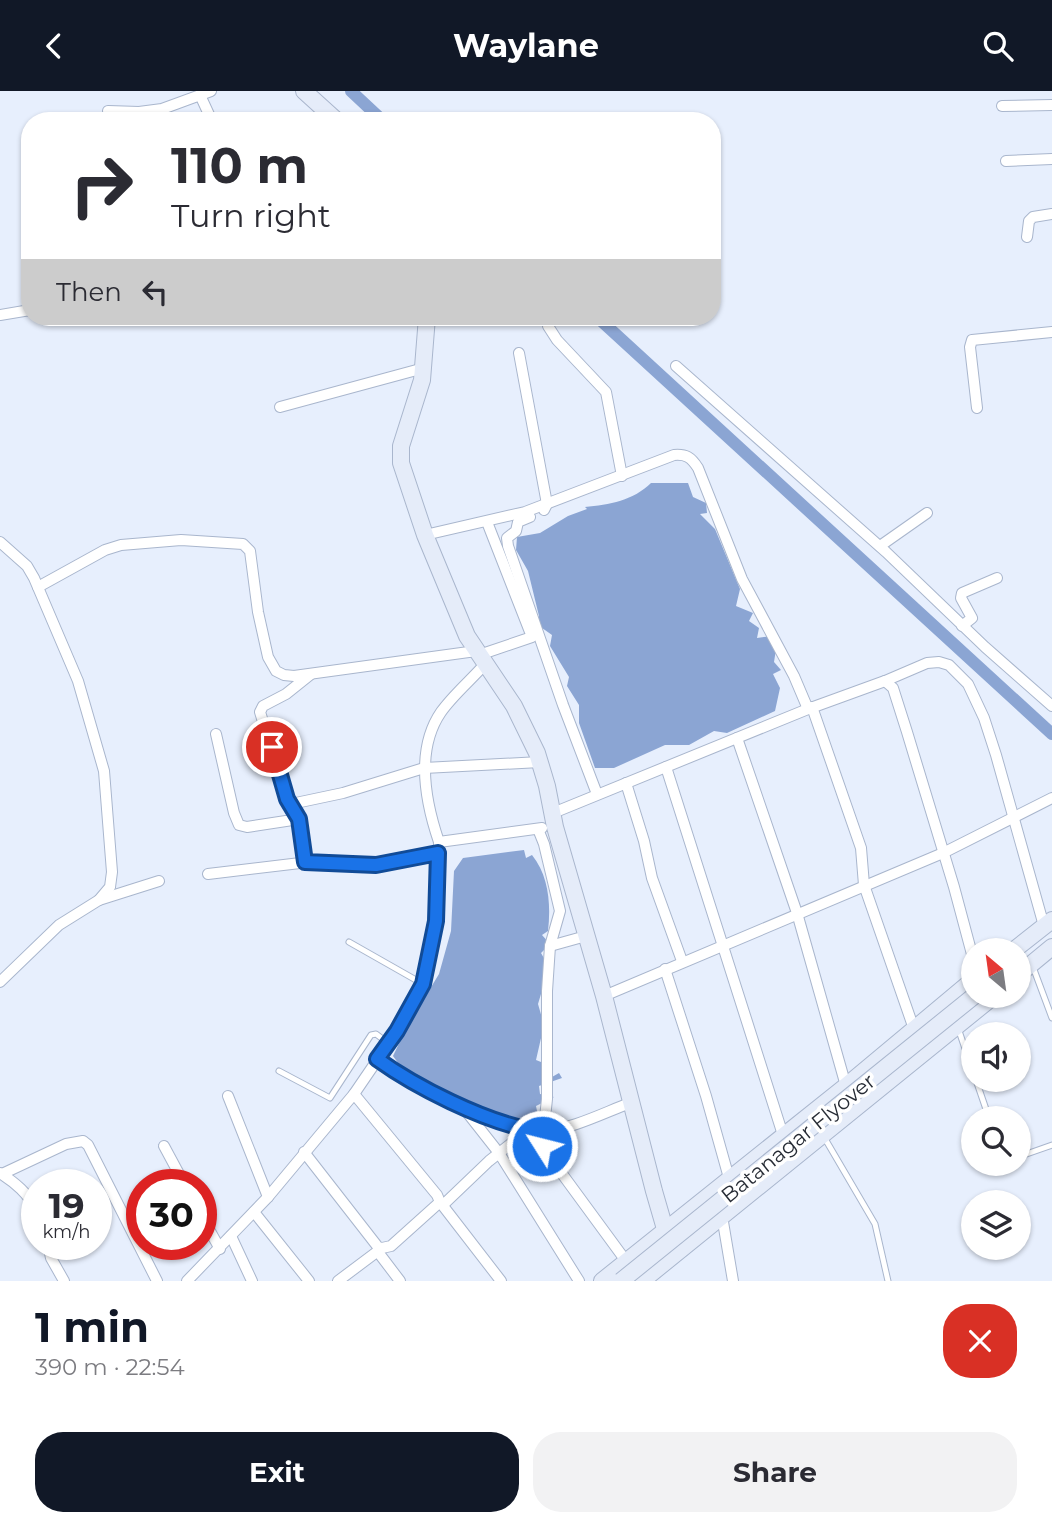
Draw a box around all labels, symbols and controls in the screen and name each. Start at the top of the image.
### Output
text: Waylane [453,26,599,65]
icon: back [35,27,73,65]
icon: search [979,27,1017,65]
text: 110 m [171,136,308,195]
icon: right [56,140,147,231]
text: Turn right [171,196,331,235]
icon: left [136,273,174,311]
text: Then [56,276,122,308]
pin [242,717,302,777]
icon: arrive [253,728,291,766]
north arrow [961,938,1031,1008]
map controls [961,938,1031,1260]
button: sound [961,1022,1031,1092]
street label: Batanagar Flyover [716,1068,880,1208]
button: search [961,1106,1031,1176]
position arrow [505,1109,579,1183]
speed limit sign: 30 [126,1169,217,1260]
text: 19 [48,1184,85,1227]
button: layers [961,1190,1031,1260]
text: km/h [42,1221,91,1243]
text: 1 min [35,1301,149,1353]
button: close [943,1304,1017,1378]
text: 390 m · 22:54 [35,1353,185,1381]
button: Exit [35,1432,519,1512]
button: Share [533,1432,1017,1512]

